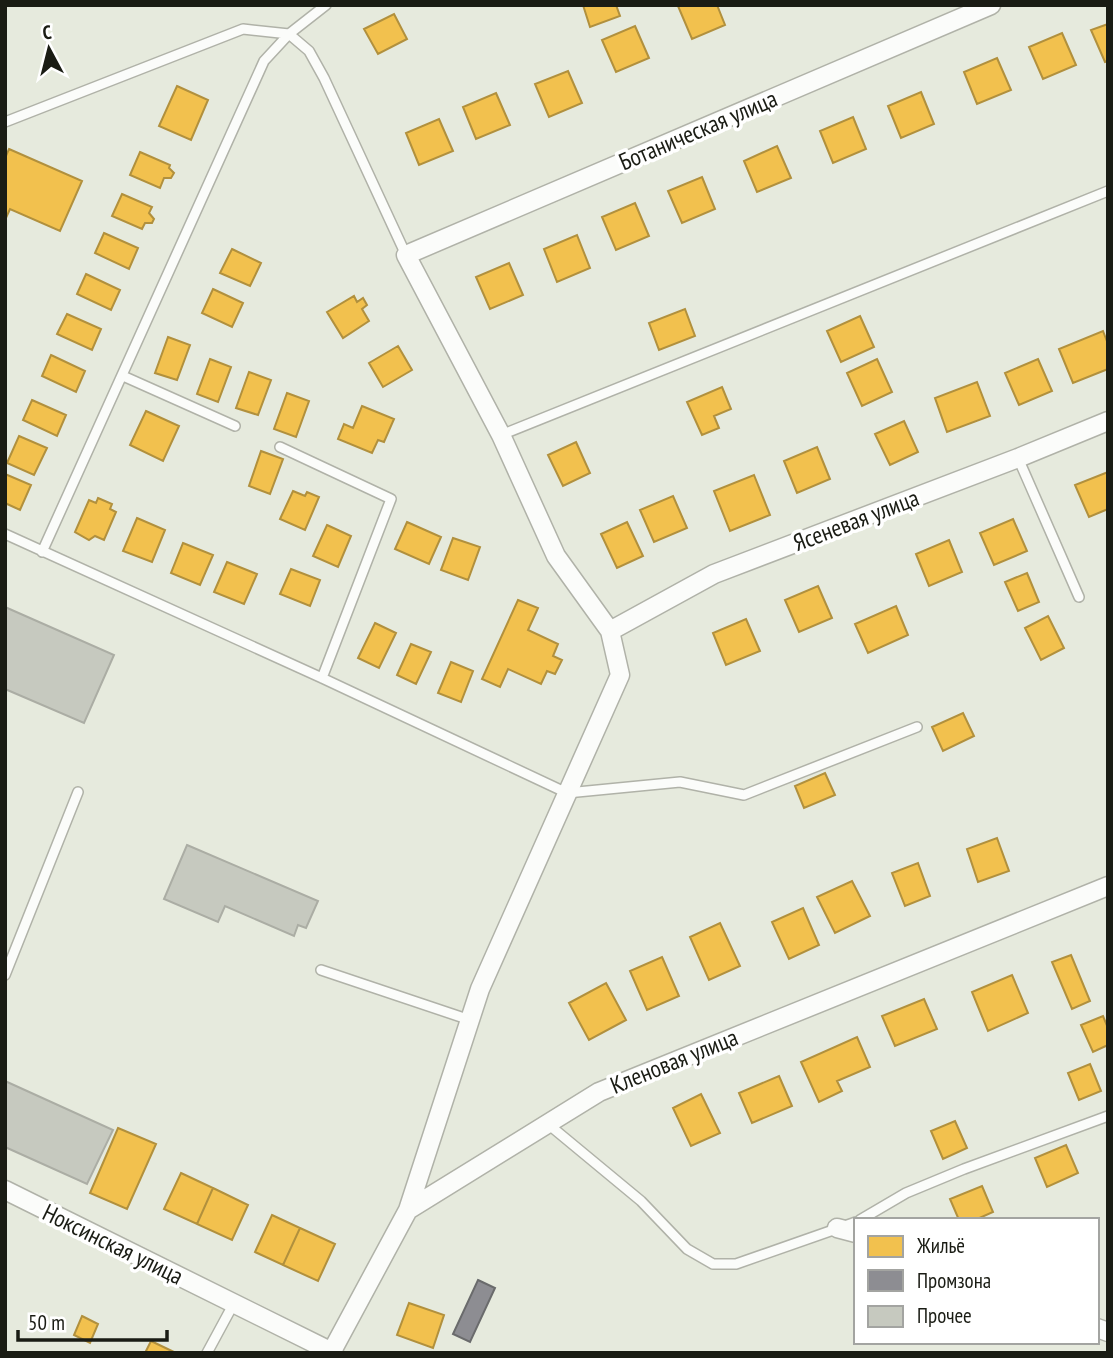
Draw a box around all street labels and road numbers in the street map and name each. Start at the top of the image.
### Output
street label: Ботаническая улица [614,83,782,177]
street label: Ясеневая улица [789,482,923,558]
street label: Кленовая улица [606,1021,742,1101]
street label: Ноксинская улица [38,1197,188,1291]

